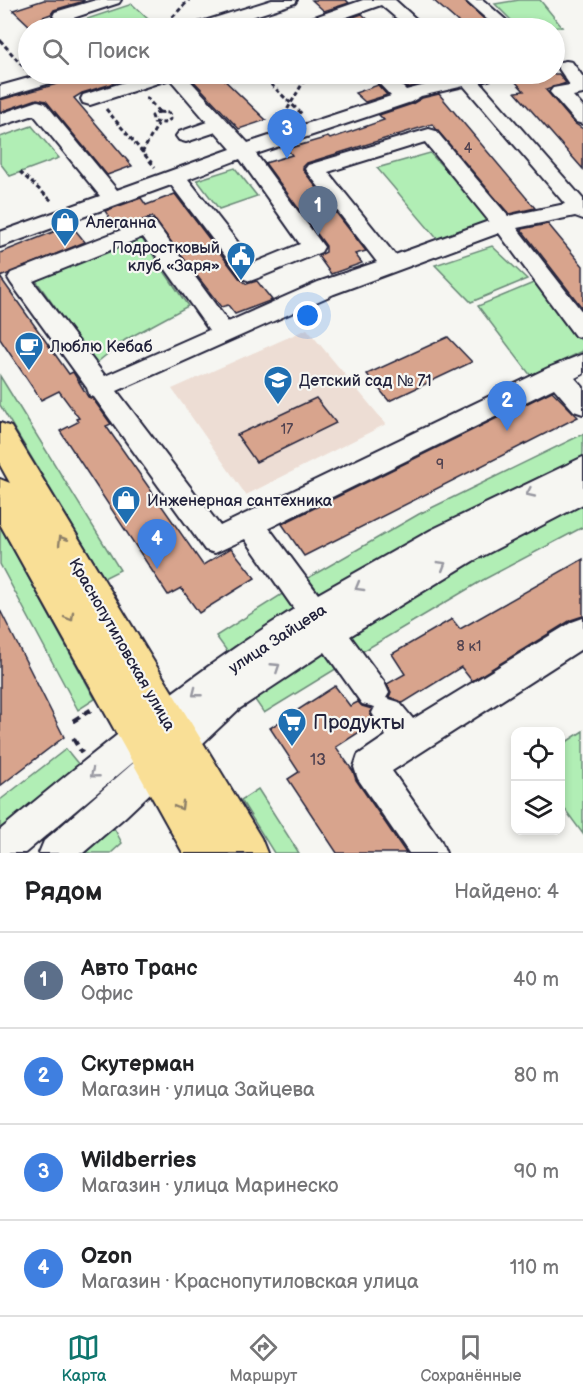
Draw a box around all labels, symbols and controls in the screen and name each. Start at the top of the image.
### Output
search box [18,18,565,84]
icon: search [39,35,72,68]
text: Поиск [87,38,150,65]
pin: 3 [268,110,306,159]
house number: 4 [464,140,473,157]
pin: 1 [298,186,338,236]
shop icon: Алеганна [49,206,81,248]
place label: Алеганна [85,214,157,233]
place label: Подростковый клуб «Заря» [112,239,220,276]
public building icon: Подростковый клуб «Заря» [225,240,257,282]
your location [293,301,322,330]
cafe icon: Люблю Кебаб [13,330,45,372]
place label: Люблю Кебаб [49,338,153,357]
school or university icon: Детский сад № 71 [262,364,294,406]
place label: Детский сад № 71 [299,372,432,391]
pin: 2 [488,382,526,431]
house number: 17 [281,421,293,438]
house number: 9 [436,456,444,473]
shop icon: Инженерная сантехника [110,484,142,526]
one-way arrow [525,485,536,497]
place label: Инженерная сантехника [147,492,333,511]
pin: 4 [138,520,176,569]
one-way arrow [58,536,69,546]
street label: Краснопутиловская улица [64,555,179,735]
one-way arrow [436,561,446,572]
one-way arrow [355,579,365,591]
street label: улица Зайцева [225,600,331,678]
one-way arrow [63,611,74,621]
house number: 8 к1 [457,638,481,655]
one-way arrow [269,663,280,674]
one-way arrow [192,686,203,697]
supermarket icon: Продукты [276,706,308,748]
place label: Продукты [313,711,405,735]
map controls [511,727,565,835]
button: locate [511,727,565,781]
house number: 13 [310,751,326,770]
one-way arrow [90,767,101,778]
button: layers [511,781,565,835]
one-way arrow [173,800,184,810]
text: Рядом [24,877,102,908]
text: Найдено: 4 [454,880,559,904]
text: Авто Транс [81,955,198,982]
text: 1 [39,968,48,992]
text: 40 m [513,968,559,992]
text: Офис [81,982,133,1006]
text: Скутерман [81,1051,195,1078]
text: 2 [38,1064,49,1088]
text: 80 m [514,1064,559,1088]
text: Магазин · улица Зайцева [81,1078,315,1102]
text: Wildberries [81,1147,196,1174]
text: 3 [38,1160,49,1184]
text: 90 m [514,1160,559,1184]
text: Магазин · улица Маринеско [81,1174,339,1198]
text: Ozon [81,1243,132,1270]
text: 4 [38,1256,49,1280]
text: 110 m [510,1256,559,1280]
text: Магазин · Краснопутиловская улица [81,1270,419,1294]
tab: Карта [61,1331,107,1386]
tab: Маршрут [229,1331,297,1386]
tab: Сохранённые [420,1331,522,1386]

